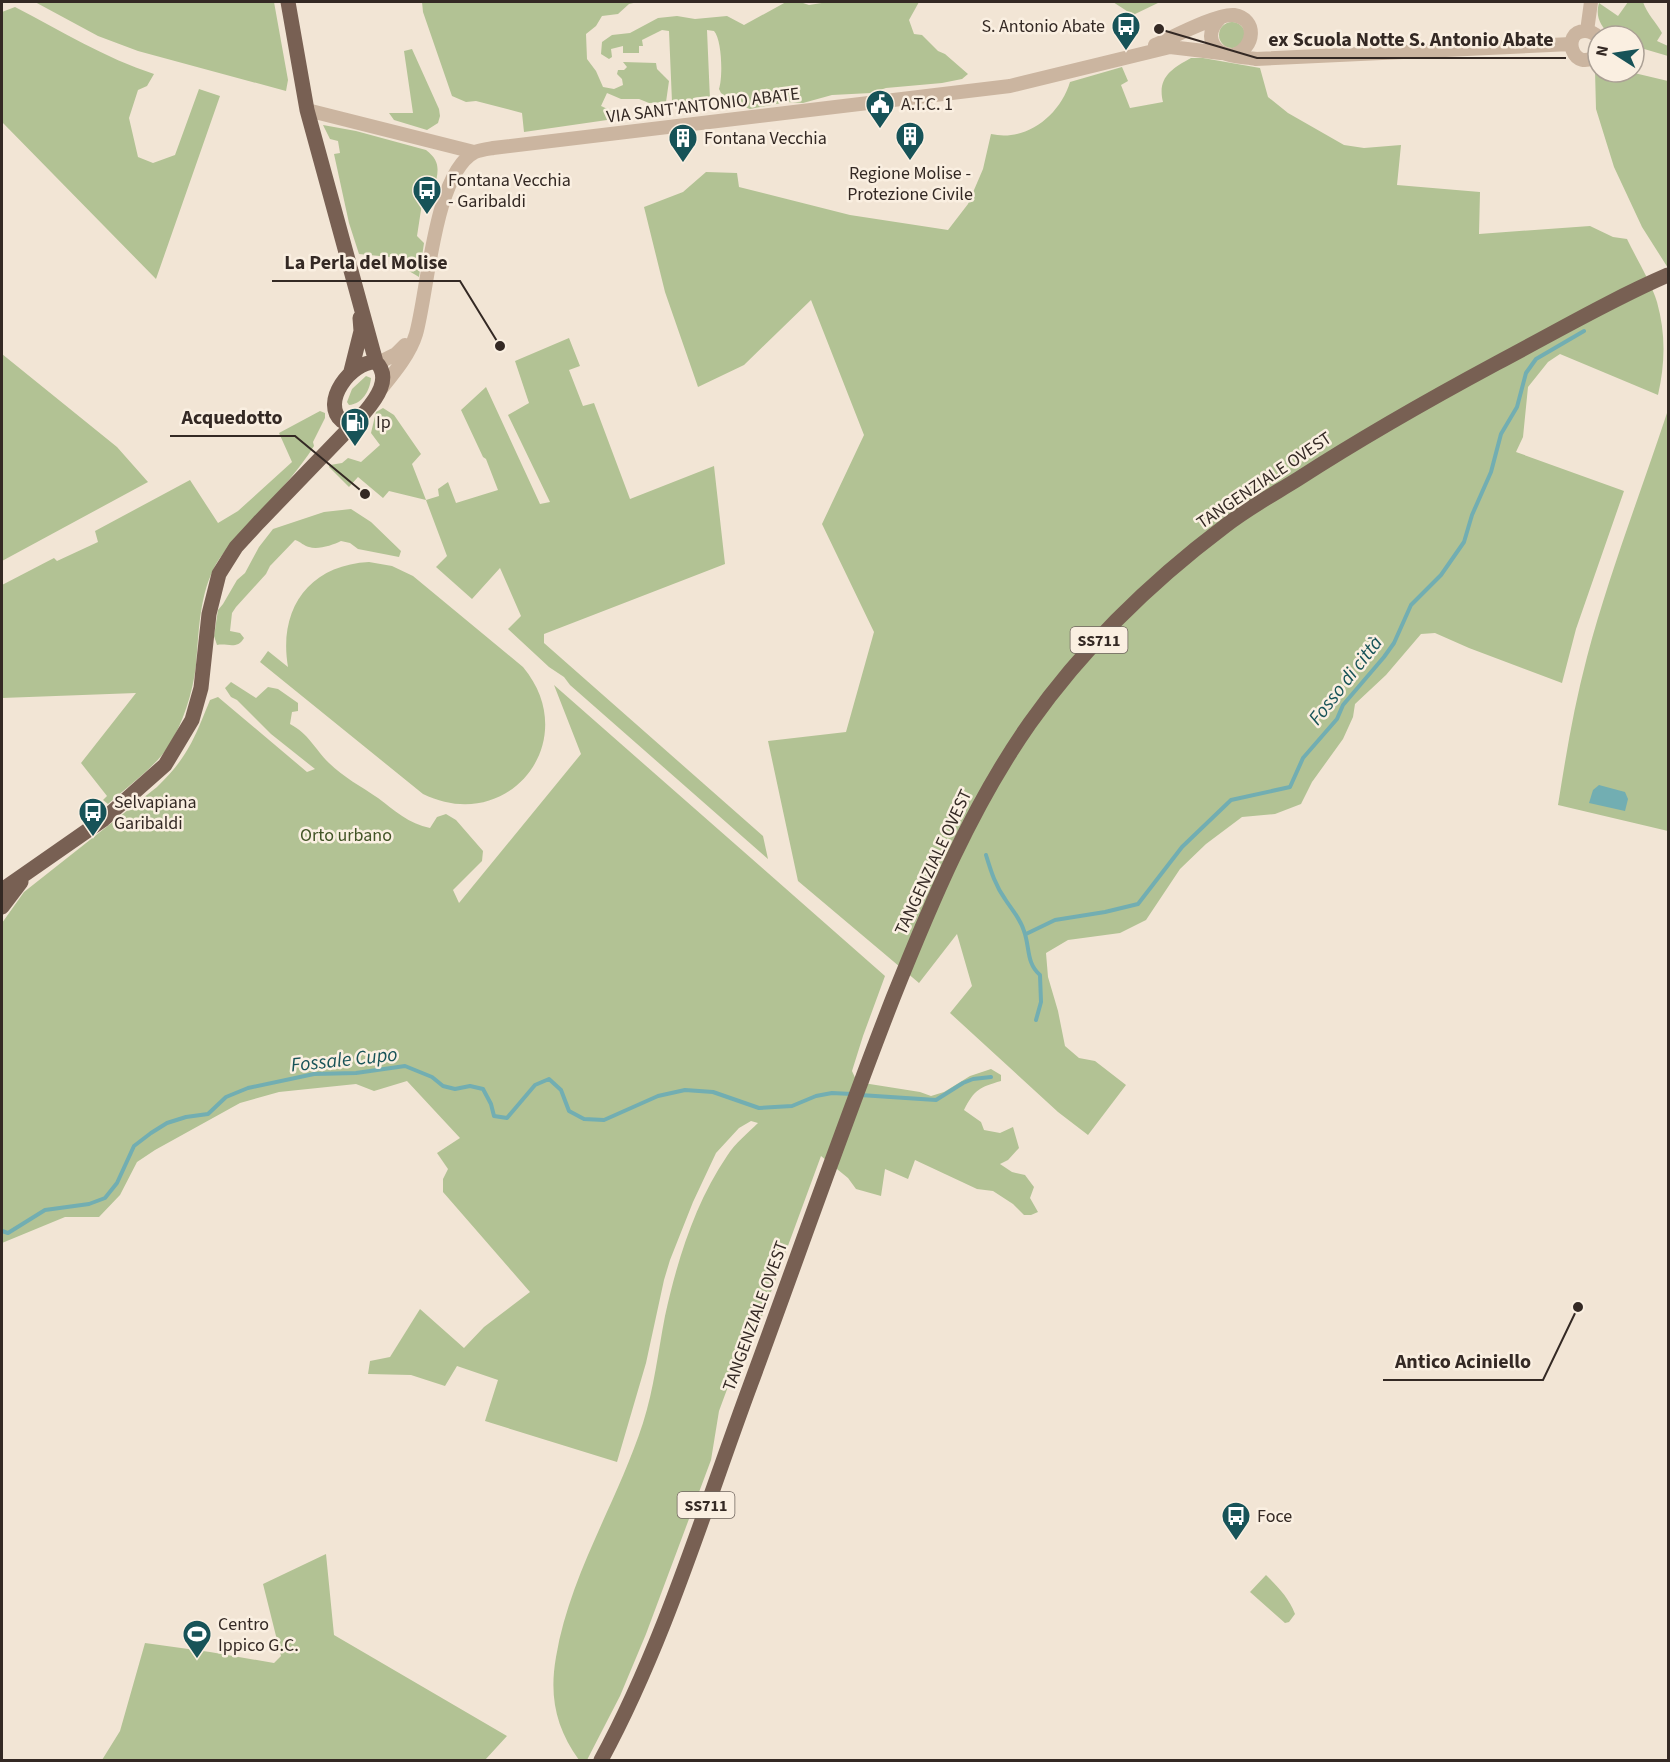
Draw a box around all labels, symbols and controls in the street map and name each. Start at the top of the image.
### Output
bus stop icon: S. Antonio Abate [1110,10,1142,52]
place label: S. Antonio Abate [981,14,1105,39]
callout: ex Scuola Notte S. Antonio Abate [1257,20,1566,58]
north arrow [1586,24,1646,84]
text: ex Scuola Notte S. Antonio Abate [1268,26,1554,54]
text: N [1590,44,1614,59]
street label: VIA SANT'ANTONIO ABATE [605,81,801,130]
public building icon: A.T.C. 1 [864,88,896,130]
place label: A.T.C. 1 [901,92,953,117]
building icon: Regione Molise - Protezione Civile [894,120,926,162]
building icon: Fontana Vecchia [667,122,699,164]
place label: Fontana Vecchia [704,126,827,151]
place label: Regione Molise - Protezione Civile [847,161,973,207]
place label: Fontana Vecchia - Garibaldi [448,168,571,214]
bus stop icon: Fontana Vecchia - Garibaldi [411,174,443,216]
callout: La Perla del Molise [272,243,460,281]
text: La Perla del Molise [284,249,448,277]
callout: Acquedotto [170,398,295,436]
text: Acquedotto [180,404,283,432]
fuel station icon: Ip [339,406,371,448]
place label: Ip [376,410,391,435]
street label: TANGENZIALE OVEST [1192,426,1337,535]
road number: SS711 [1070,627,1128,653]
water label: Fosso di città [1302,630,1390,731]
street label: TANGENZIALE OVEST [889,785,978,939]
place label: Selvapiana Garibaldi [114,790,197,836]
bus stop icon: Selvapiana Garibaldi [77,796,109,838]
park label: Orto urbano [300,823,392,848]
water label: Fossale Cupo [289,1040,399,1080]
street label: TANGENZIALE OVEST [717,1237,794,1395]
callout: Antico Aciniello [1383,1342,1543,1380]
text: Antico Aciniello [1394,1348,1531,1376]
road number: SS711 [678,1492,734,1518]
bus stop icon: Foce [1220,1500,1252,1542]
place label: Foce [1257,1504,1292,1529]
place label: Centro Ippico G.C. [218,1612,299,1658]
sports icon: Centro Ippico G.C. [181,1618,213,1660]

